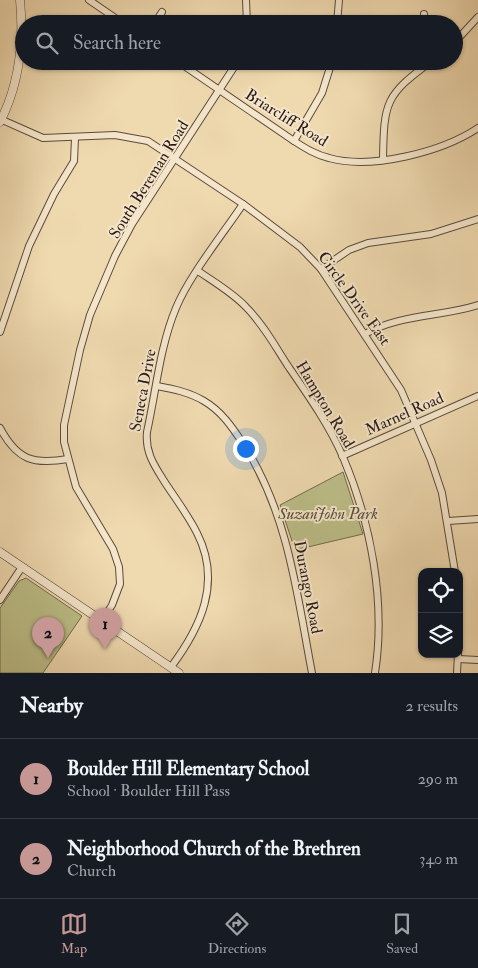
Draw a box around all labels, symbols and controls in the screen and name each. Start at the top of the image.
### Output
search box [15,15,463,70]
icon: search [33,29,61,57]
text: Search here [73,31,161,55]
street label: Briarcliff Road [241,84,332,151]
street label: South Bereman Road [104,117,193,242]
street label: Circle Drive East [313,248,395,349]
street label: Seneca Drive [125,347,161,433]
street label: Hampton Road [290,357,359,452]
street label: Marnel Road [362,388,447,440]
your location [233,436,259,462]
park label: SuzanJohn Park [277,504,378,524]
street label: Durango Road [289,539,327,636]
map controls [418,568,463,658]
button: locate [418,568,463,613]
pin: 1 [89,608,121,649]
button: layers [418,613,463,658]
pin: 2 [32,617,64,658]
text: Nearby [20,692,83,719]
text: 2 results [405,696,458,716]
text: Boulder Hill Elementary School [67,757,309,781]
text: 1 [33,769,39,789]
text: 290 m [418,769,458,789]
text: School · Boulder Hill Pass [67,781,230,801]
text: Neighborhood Church of the Brethren [67,837,361,861]
text: 2 [32,849,40,869]
text: 340 m [419,849,458,869]
text: Church [67,861,116,881]
tab: Map [60,910,88,957]
tab: Directions [208,910,266,957]
tab: Saved [386,910,418,957]

